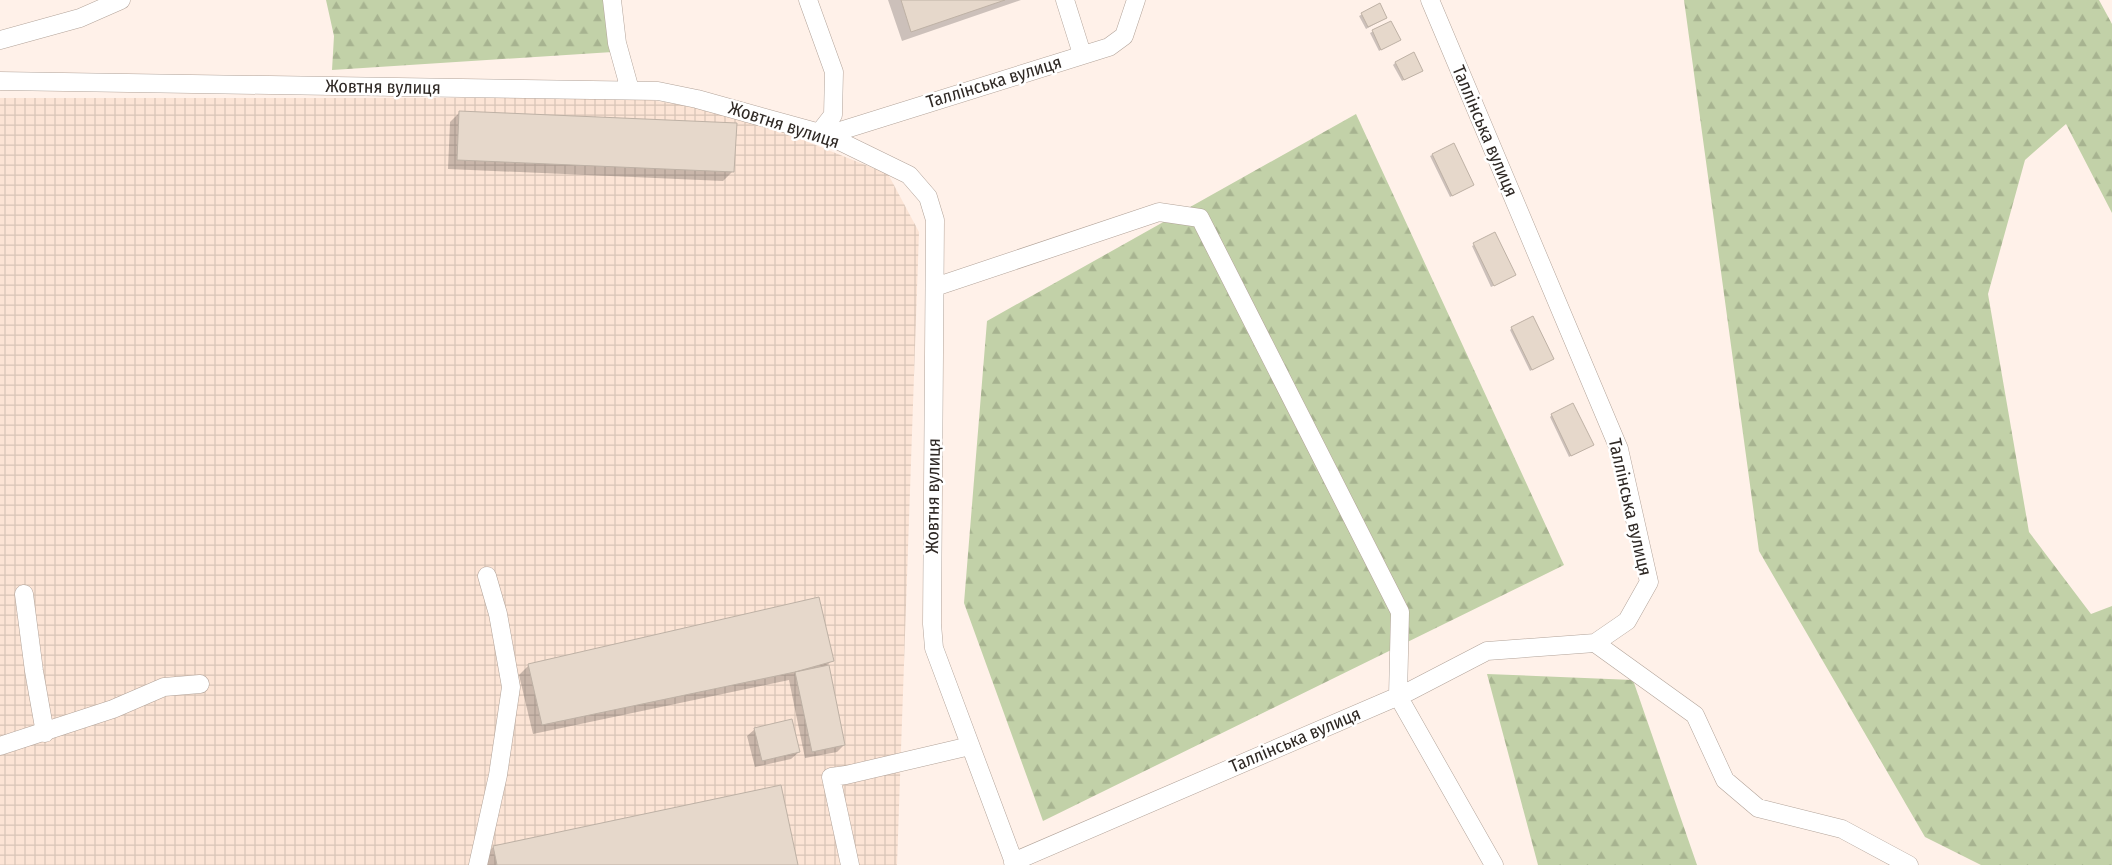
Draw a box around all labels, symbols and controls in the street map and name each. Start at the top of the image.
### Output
street label: Таллінська вулиця [924,51,1064,113]
street label: Таллінська вулиця [1447,62,1523,200]
street label: Жовтня вулиця [325,75,441,99]
street label: Жовтня вулиця [726,97,842,153]
street label: Таллінська вулиця [1604,436,1656,578]
street label: Жовтня вулиця [921,438,945,554]
street label: Таллінська вулиця [1226,702,1364,778]

